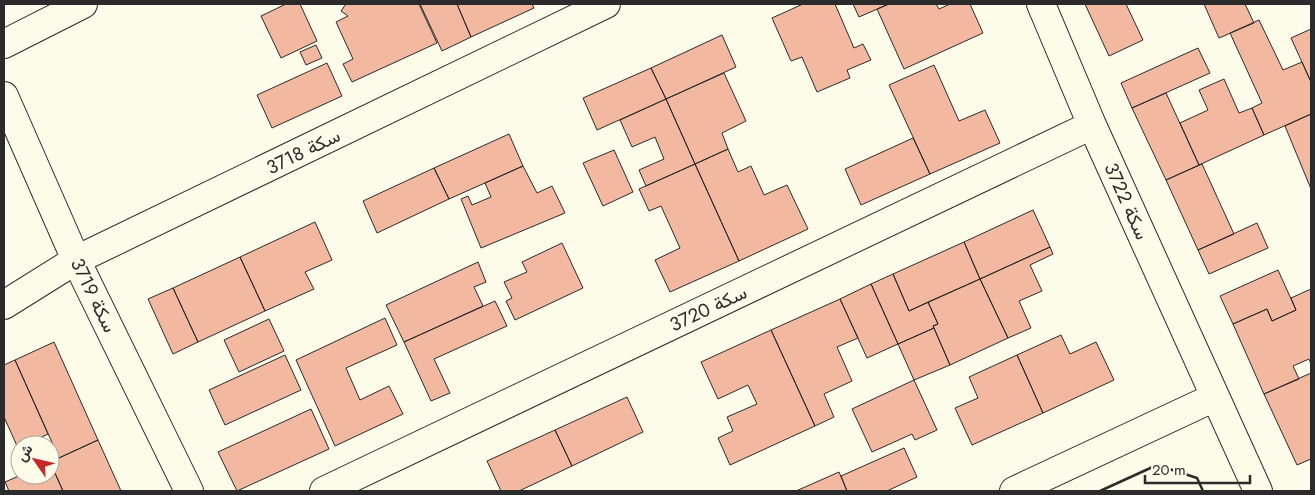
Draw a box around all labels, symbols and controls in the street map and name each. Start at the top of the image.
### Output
street label: سكة 3718 [262,122,345,181]
street label: سكة 3722 [1098,158,1156,244]
street label: سكة 3719 [64,253,123,337]
street label: سكة 3720 [665,279,751,338]
north arrow [10,435,60,485]
text: ش [11,440,37,465]
scale bar [1145,452,1250,484]
text: 20 m [1152,459,1186,481]

